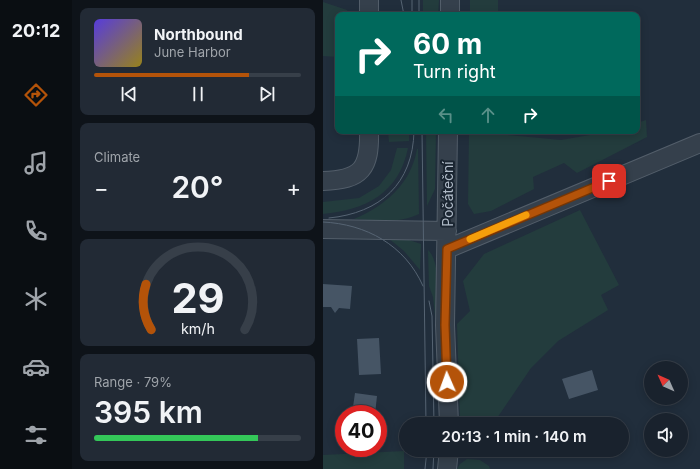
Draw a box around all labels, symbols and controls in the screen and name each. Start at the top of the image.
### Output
text: 20:12 [12,20,60,41]
text: Northbound [154,25,243,44]
text: 60 m [413,27,482,61]
icon: right [347,28,399,80]
text: June Harbor [154,44,231,60]
text: Turn right [413,61,496,82]
icon: directions [22,81,50,109]
icon: previous [118,83,140,105]
icon: pause [187,83,209,105]
icon: next [256,83,278,105]
icon: left [435,104,457,126]
icon: ahead [477,104,499,126]
icon: right [519,104,541,126]
icon: music [22,149,50,177]
text: Climate [94,149,140,165]
street label: Počáteční [439,161,456,227]
pin [592,164,626,198]
text: 20° [171,169,224,205]
icon: arrive [598,170,620,192]
text: − [94,175,109,201]
text: + [286,175,301,201]
icon: phone [22,217,50,245]
text: 29 [171,273,224,323]
icon: climate [22,285,50,313]
text: km/h [181,320,214,337]
icon: car [22,353,50,381]
position arrow [426,361,468,403]
north arrow [644,361,688,405]
map controls [644,361,688,457]
text: Range · 79% [94,374,172,390]
text: 395 km [94,394,203,430]
speed limit sign: 40 [335,405,387,457]
button: sound [644,413,688,457]
icon: filters [22,421,50,449]
text: 20:13 · 1 min · 140 m [442,427,586,446]

